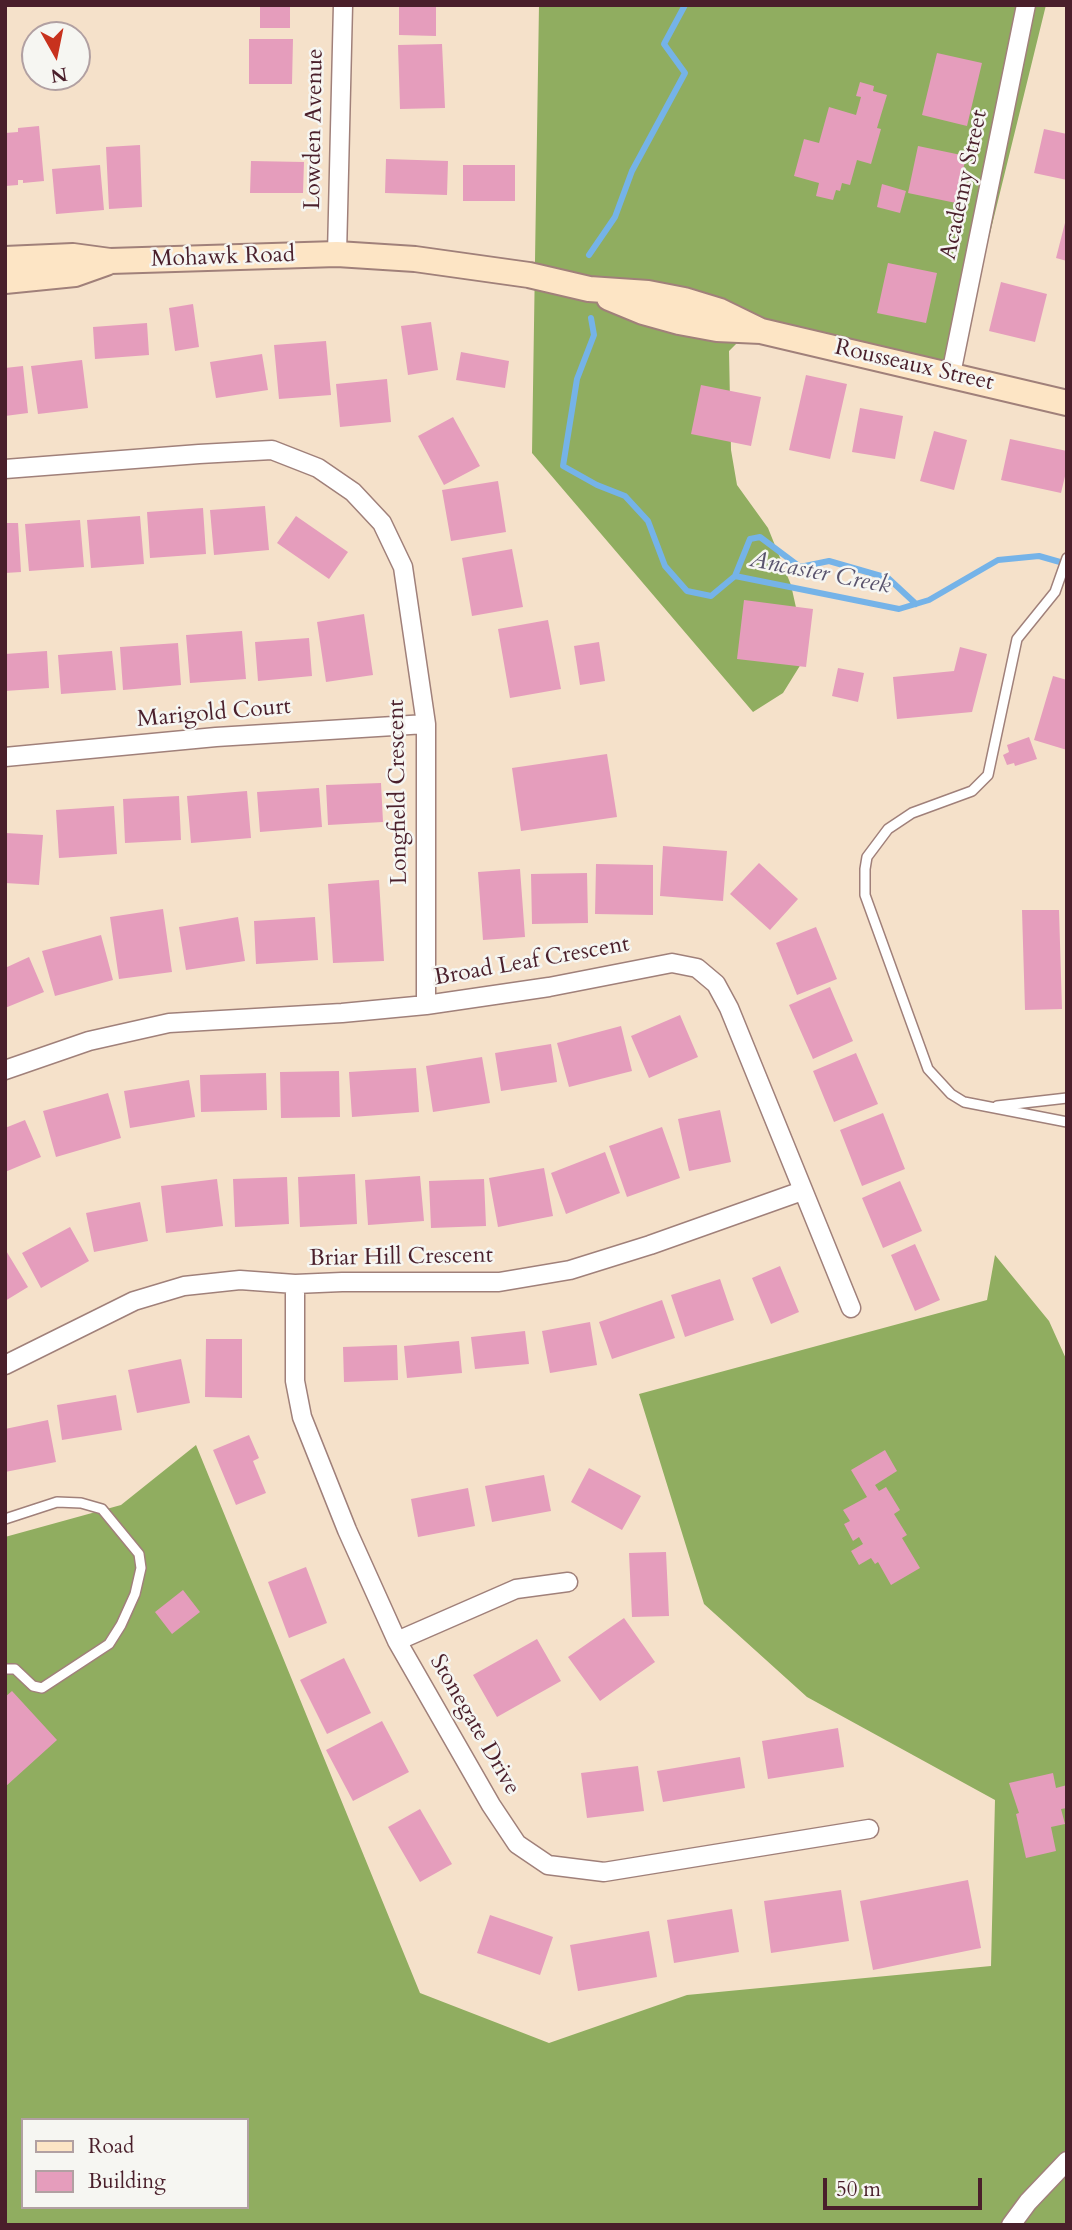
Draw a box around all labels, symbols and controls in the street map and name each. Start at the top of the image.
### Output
north arrow [21,21,91,91]
street label: Lowden Avenue [300,48,330,210]
text: N [49,61,69,89]
street label: Academy Street [936,108,994,262]
street label: Mohawk Road [150,242,296,274]
street label: Rousseaux Street [832,334,996,398]
water label: Ancaster Creek [747,546,893,602]
street label: Marigold Court [136,694,292,734]
street label: Longfield Crescent [384,699,414,885]
street label: Broad Leaf Crescent [432,931,632,993]
street label: Briar Hill Crescent [309,1243,493,1273]
street label: Stonegate Drive [423,1650,525,1800]
legend [21,2118,248,2209]
text: Road [88,2132,134,2161]
scale bar [827,2164,986,2208]
text: Building [88,2167,166,2196]
text: 50 m [836,2175,881,2204]

